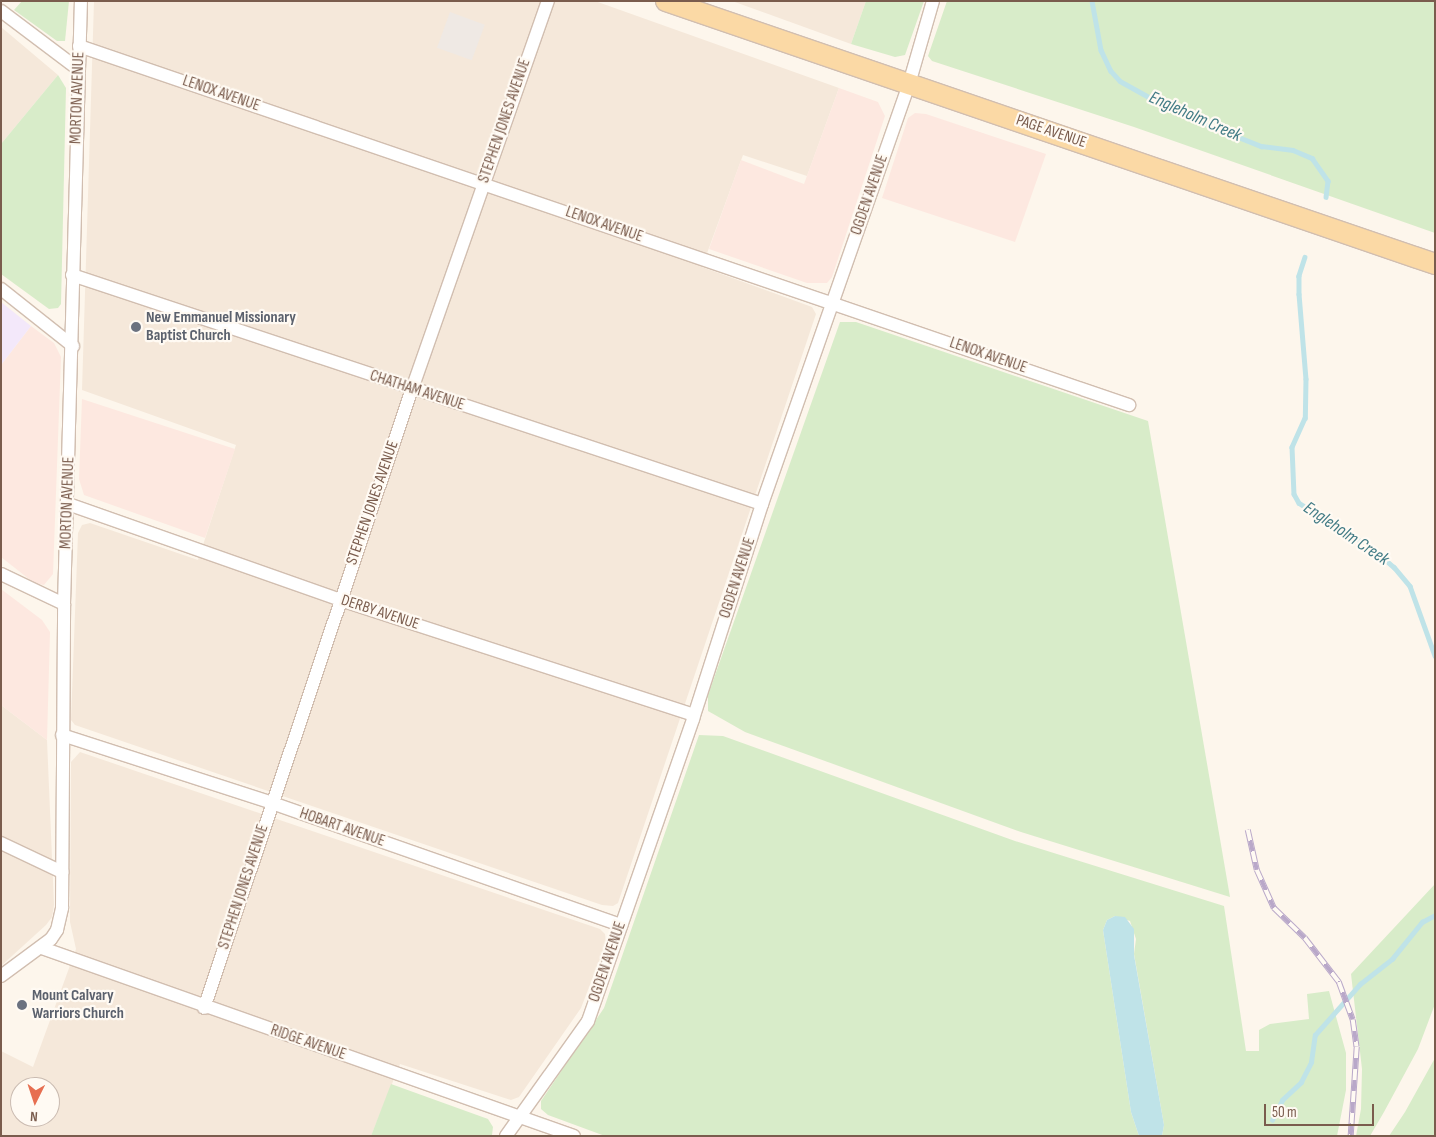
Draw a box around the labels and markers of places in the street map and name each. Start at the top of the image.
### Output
place label: New Emmanuel Missionary Baptist Church [146,308,296,346]
marker: New Emmanuel Missionary Baptist Church [130,321,142,333]
place label: Mount Calvary Warriors Church [32,986,124,1024]
marker: Mount Calvary Warriors Church [16,999,28,1011]

